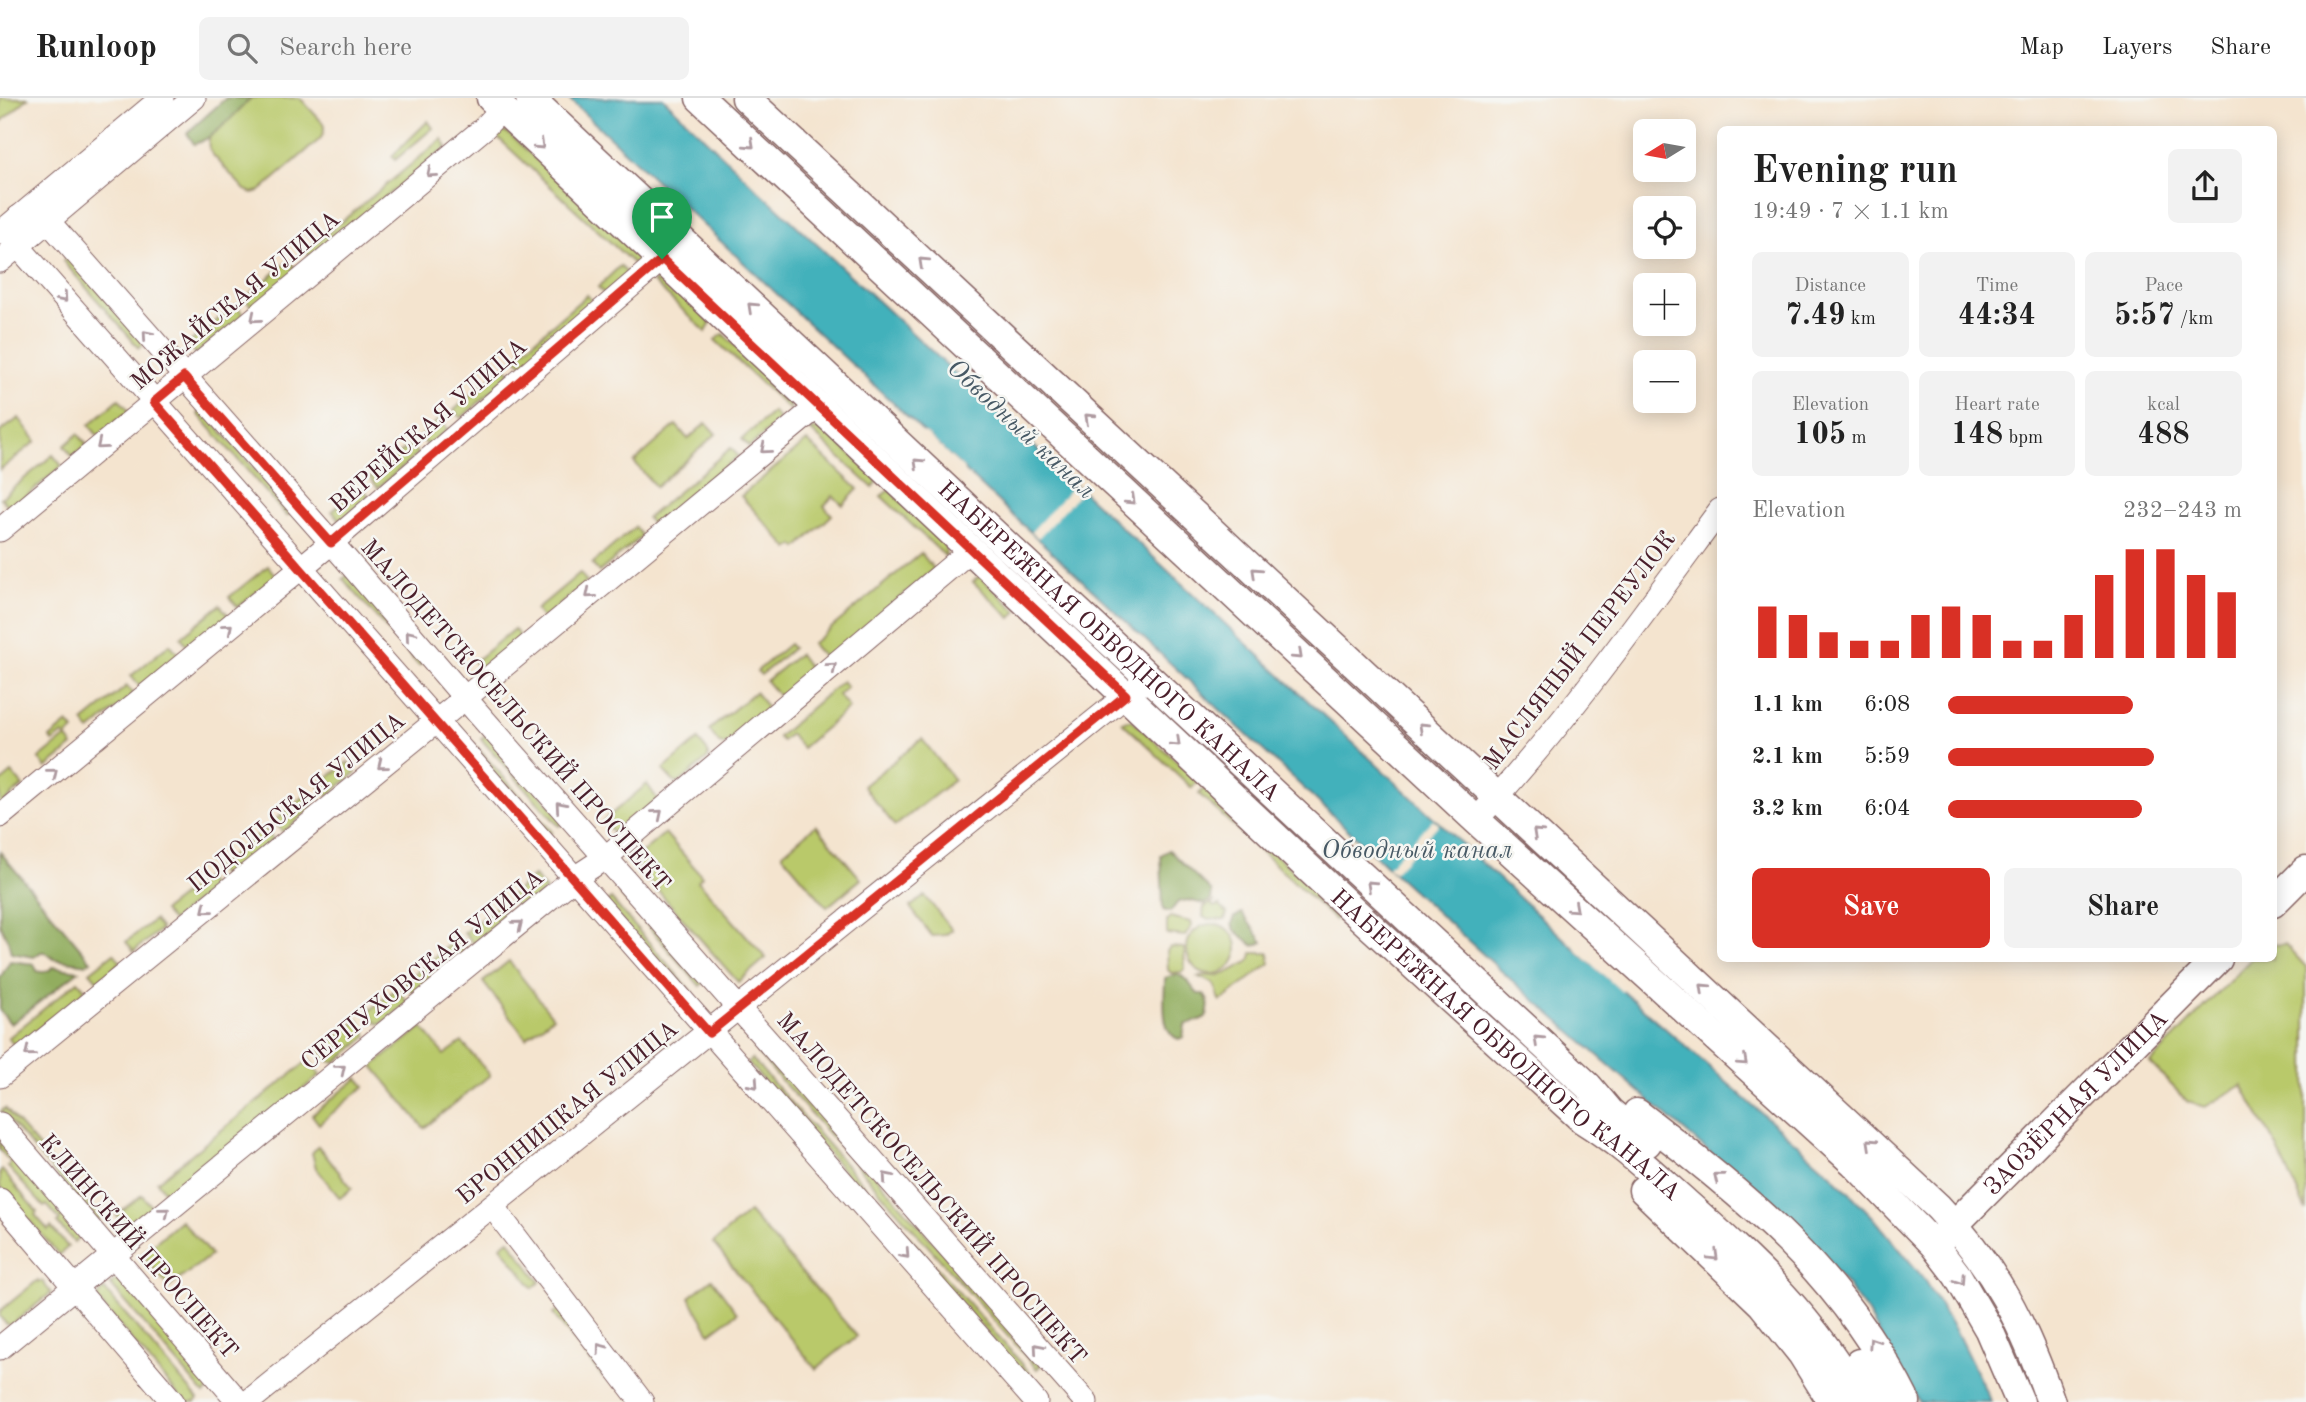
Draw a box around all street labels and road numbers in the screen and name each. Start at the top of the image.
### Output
street label: МОЖАЙСКАЯ УЛИЦА [124,204,345,396]
street label: ВЕРЕЙСКАЯ УЛИЦА [323,331,532,518]
street label: НАБЕРЕЖНАЯ ОБВОДНОГО КАНАЛА [932,478,1284,807]
street label: МАСЛЯНЫЙ ПЕРЕУЛОК [1476,524,1681,775]
street label: МАЛОДЕТСКОСЕЛЬСКИЙ ПРОСПЕКТ [355,532,678,897]
street label: ПОДОЛЬСКАЯ УЛИЦА [184,709,410,898]
street label: СЕРПУХОВСКАЯ УЛИЦА [297,865,549,1076]
street label: НАБЕРЕЖНАЯ ОБВОДНОГО КАНАЛА [1325,886,1684,1206]
street label: МАЛОДЕТСКОСЕЛЬСКИЙ ПРОСПЕКТ [771,1005,1094,1370]
street label: ЗАОЗЁРНАЯ УЛИЦА [1981,1007,2173,1201]
street label: БРОННИЦКАЯ УЛИЦА [453,1017,683,1210]
street label: КЛИНСКИЙ ПРОСПЕКТ [34,1127,245,1364]

